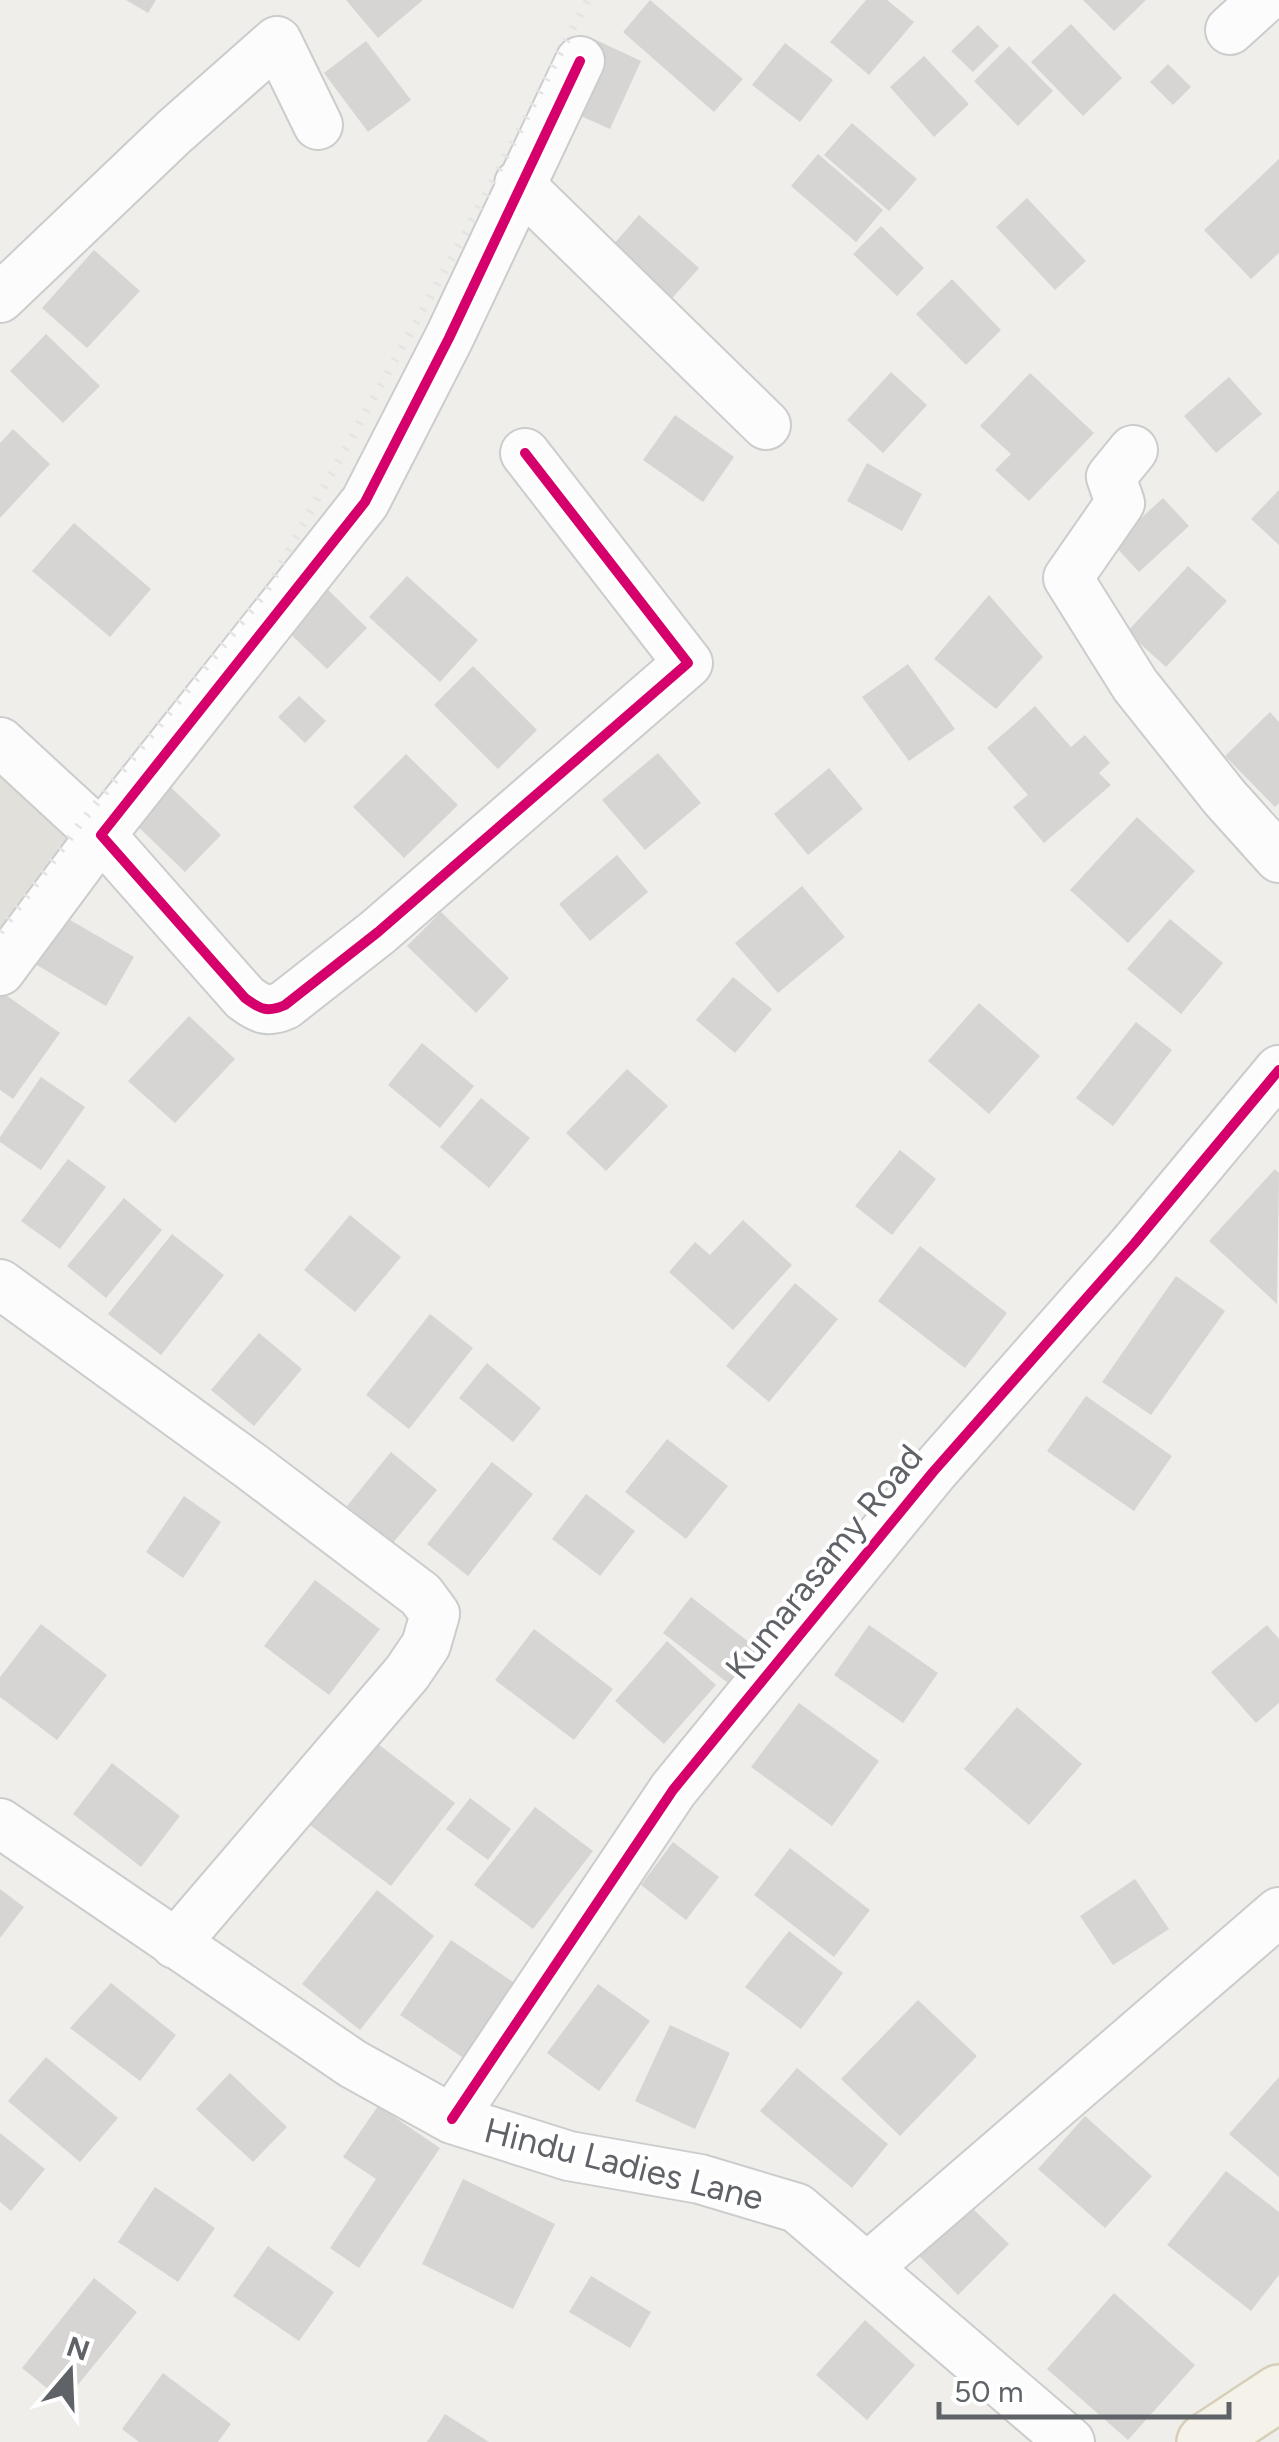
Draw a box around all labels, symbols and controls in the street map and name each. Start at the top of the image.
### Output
street label: Kumarasamy Road [717,1436,931,1688]
street label: Hindu Ladies Lane [480,2109,768,2219]
north arrow [20,2322,120,2422]
text: N [62,2329,94,2368]
scale bar [939,2357,1229,2419]
text: 50 m [954,2373,1023,2410]

